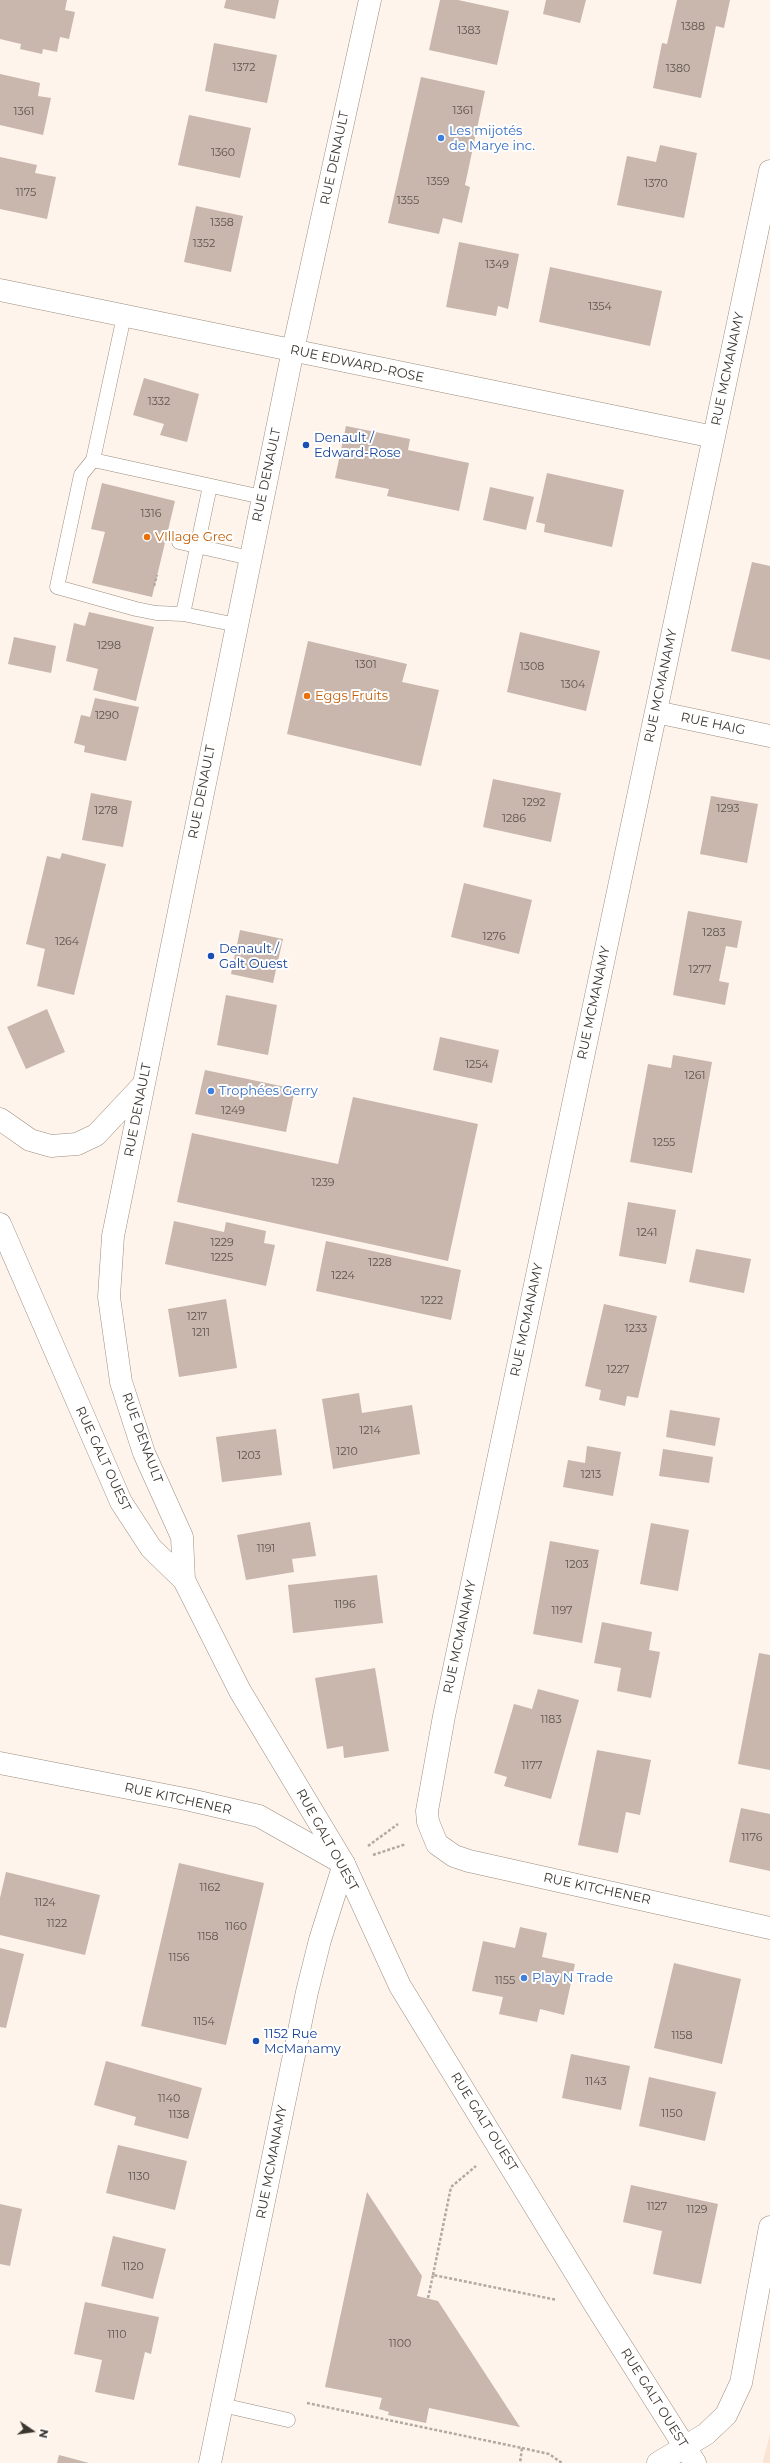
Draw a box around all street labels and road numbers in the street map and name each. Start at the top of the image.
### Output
street label: RUE DENAULT [317,110,353,206]
street label: RUE MCMANAMY [708,311,748,427]
street label: RUE EDWARD-ROSE [289,342,425,386]
street label: RUE DENAULT [249,427,285,523]
street label: RUE MCMANAMY [641,628,681,744]
street label: RUE HAIG [679,710,747,738]
street label: RUE DENAULT [185,744,219,840]
street label: RUE MCMANAMY [574,945,614,1061]
street label: RUE DENAULT [121,1062,155,1158]
street label: RUE MCMANAMY [507,1262,547,1378]
street label: RUE DENAULT [118,1391,166,1485]
street label: RUE GALT OUEST [72,1404,134,1514]
street label: RUE MCMANAMY [440,1579,480,1695]
street label: RUE KITCHENER [123,1780,233,1818]
street label: RUE GALT OUEST [293,1786,361,1894]
street label: RUE KITCHENER [542,1870,652,1908]
street label: RUE GALT OUEST [447,2070,521,2174]
street label: RUE MCMANAMY [253,2104,291,2220]
street label: RUE GALT OUEST [617,2346,691,2450]

